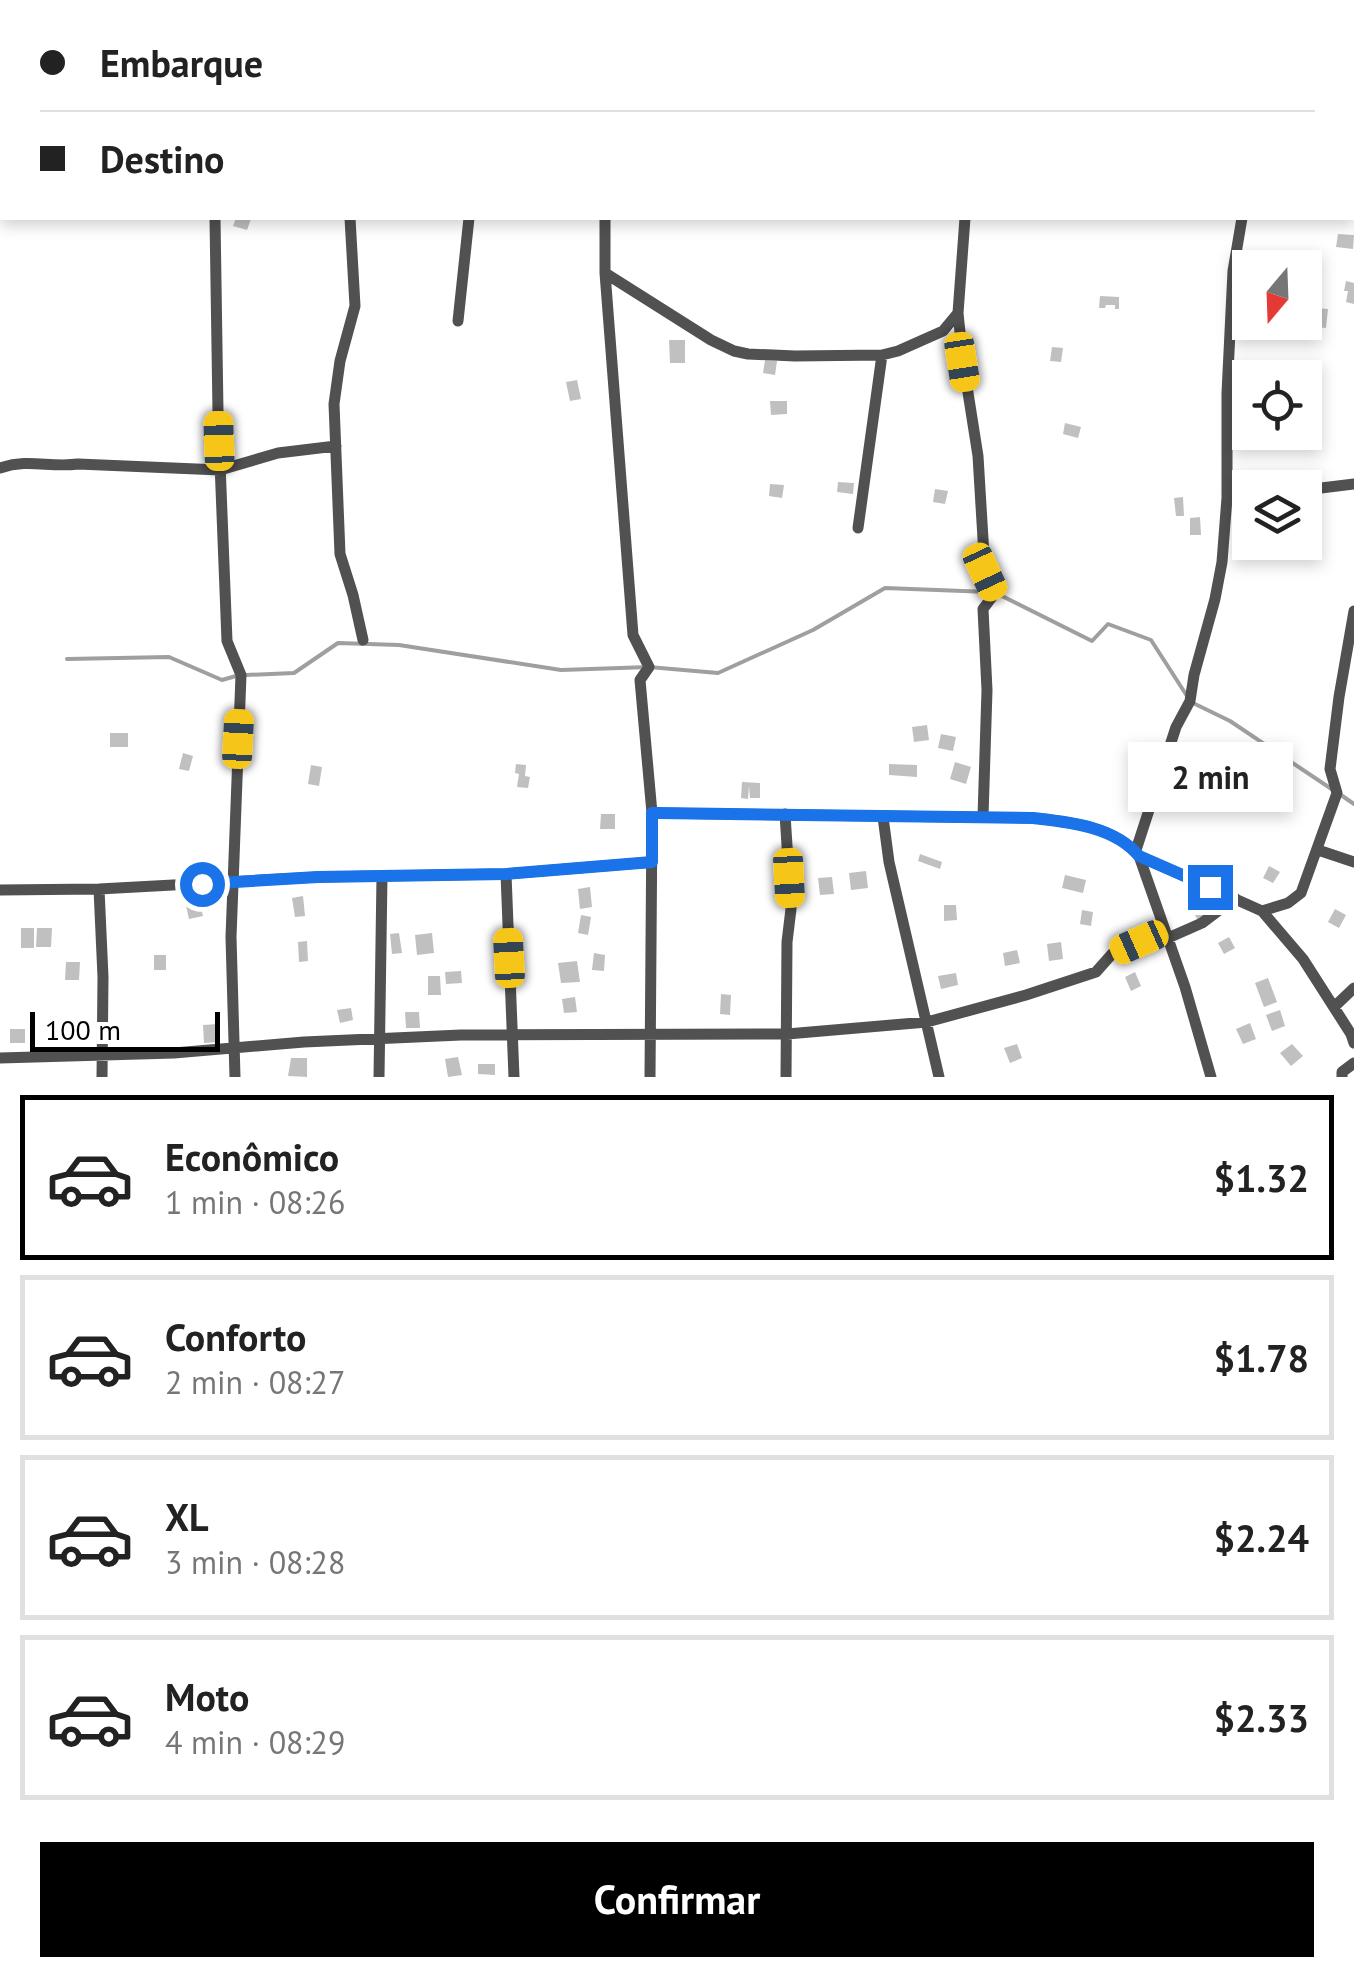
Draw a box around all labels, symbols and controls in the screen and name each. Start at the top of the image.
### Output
text: Embarque [100,38,263,87]
text: Destino [100,134,225,183]
north arrow [1232,250,1322,340]
map controls [1232,250,1322,560]
car [942,330,982,394]
button: locate [1232,360,1322,450]
car [203,410,235,472]
button: layers [1232,470,1322,560]
car [959,538,1011,606]
car [221,708,255,770]
callout: 2 min [1128,742,1292,812]
text: 2 min [1171,756,1250,798]
car [772,847,806,909]
route start [180,862,225,907]
route end [1188,865,1233,910]
car [1105,916,1173,968]
car [492,927,526,989]
scale bar [30,1007,220,1052]
text: 100 m [45,1011,121,1048]
text: Econômico [165,1132,339,1181]
icon: car [45,1133,135,1223]
text: $1.32 [1213,1153,1309,1202]
text: 1 min · 08:26 [165,1181,345,1223]
text: Conforto [165,1312,306,1361]
icon: car [45,1313,135,1403]
text: $1.78 [1213,1333,1309,1382]
text: 2 min · 08:27 [165,1361,345,1403]
text: XL [165,1492,209,1541]
icon: car [45,1493,135,1583]
text: $2.24 [1213,1513,1309,1562]
text: 3 min · 08:28 [165,1541,345,1583]
text: Moto [165,1672,249,1721]
icon: car [45,1673,135,1763]
text: $2.33 [1213,1693,1309,1742]
text: 4 min · 08:29 [165,1721,345,1763]
button: Confirmar [40,1842,1314,1957]

